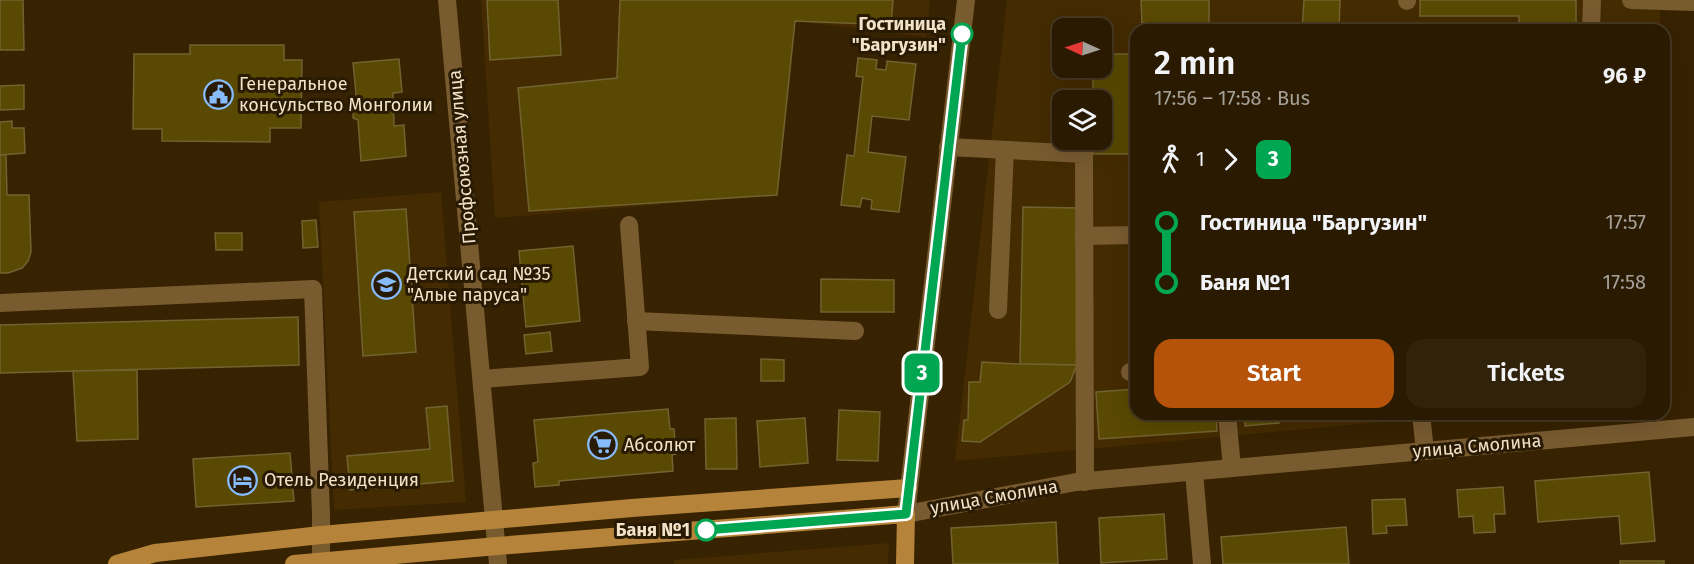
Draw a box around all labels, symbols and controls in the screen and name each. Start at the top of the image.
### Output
place label: Гостиница "Баргузин" [852,13,946,56]
north arrow [1052,18,1112,78]
map controls [1052,18,1112,150]
marker: Гостиница "Баргузин" [951,23,973,45]
text: 2 min [1154,43,1235,83]
text: 96 ₽ [1603,62,1646,89]
street label: Профсоюзная улица [443,69,481,245]
place label: Генеральное консульство Монголии [239,73,433,116]
public building icon: Генеральное консульство Монголии [202,78,234,110]
text: 17:56 – 17:58 · Bus [1154,86,1310,110]
button: layers [1052,90,1112,150]
icon: walk [1154,143,1187,176]
icon: forward [1214,143,1247,176]
text: 3 [1268,146,1279,172]
text: 1 [1196,147,1205,171]
text: Гостиница "Баргузин" [1200,209,1427,236]
text: 17:57 [1605,210,1646,234]
place label: Детский сад №35 "Алые паруса" [406,263,551,306]
school or university icon: Детский сад №35 "Алые паруса" [370,268,402,300]
text: Баня №1 [1200,269,1291,296]
text: 17:58 [1603,270,1646,294]
button: Start [1154,339,1394,408]
button: Tickets [1406,339,1646,408]
line badge: 3 [902,354,942,392]
text: 3 [917,360,927,386]
supermarket icon: Абсолют [587,429,619,461]
street label: улица Смолина [1412,429,1542,463]
place label: Абсолют [624,434,696,456]
hotel icon: Отель Резиденция [227,464,259,496]
place label: Отель Резиденция [264,469,419,491]
street label: улица Смолина [929,475,1059,519]
place label: Баня №1 [616,519,690,541]
marker: Баня №1 [695,519,717,541]

